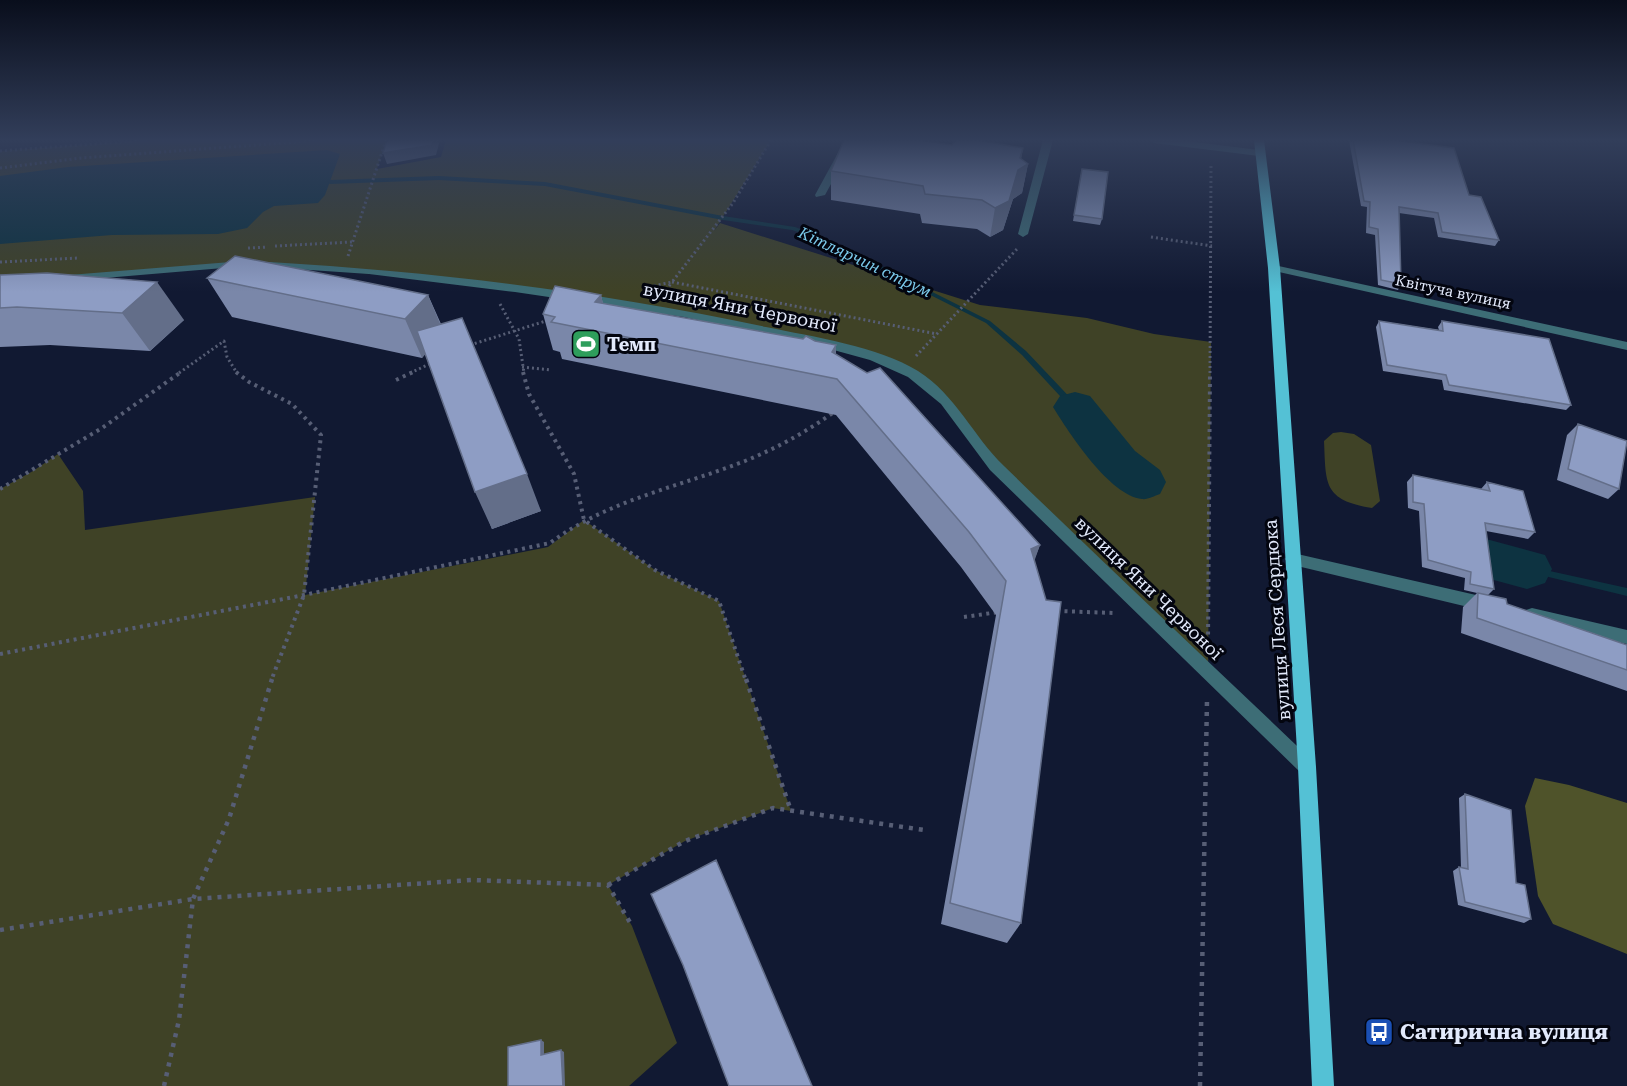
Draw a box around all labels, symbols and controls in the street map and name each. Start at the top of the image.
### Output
water label: Кітлярчин струм [795,222,934,301]
street label: Квітуча вулиця [1394,271,1512,313]
street label: вулиця Яни Червоної [642,278,839,336]
sports icon: Темп [570,328,602,360]
place label: Темп [607,334,656,355]
street label: вулиця Яни Червоної [1071,512,1227,664]
street label: вулиця Леся Сердюка [1259,519,1294,721]
bus stop icon: Сатирична вулиця [1363,1016,1395,1048]
place label: Сатирична вулиця [1400,1020,1608,1044]

